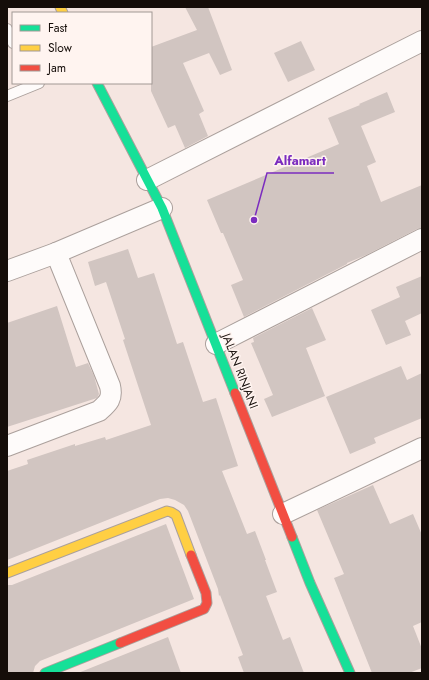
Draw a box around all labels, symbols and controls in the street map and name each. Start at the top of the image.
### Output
legend [12,12,152,84]
text: Fast [48,19,67,37]
text: Slow [48,39,73,57]
text: Jam [46,59,66,77]
callout: Alfamart [267,148,334,173]
text: Alfamart [273,151,327,170]
street label: JALAN RINJANI [217,329,263,411]

